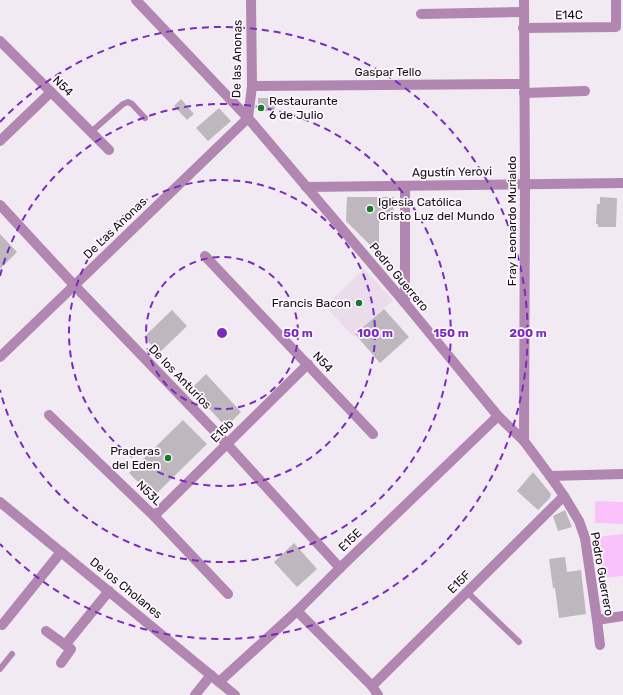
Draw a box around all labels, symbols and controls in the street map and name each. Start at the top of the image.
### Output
street label: E14C [555,8,583,22]
street label: De las Anonas [229,20,245,98]
street label: Gaspar Tello [355,65,422,79]
street label: N54 [50,73,76,99]
place label: Restaurante 6 de Julio [269,94,338,122]
marker: Restaurante 6 de Julio [256,103,266,113]
street label: Fray Leonardo Murialdo [505,156,519,286]
street label: Agustín Yerovi [412,164,492,180]
street label: De Las Anonas [81,194,149,262]
place label: Iglesia Católica Cristo Luz del Mundo [378,195,495,223]
marker: Iglesia Católica Cristo Luz del Mundo [365,204,375,214]
street label: Pedro Guerrero [366,240,432,314]
place label: Francis Bacon [272,296,351,310]
marker: Francis Bacon [354,298,364,308]
centre of rings [215,326,229,340]
text: 50 m [283,326,313,340]
text: 100 m [357,326,393,340]
text: 150 m [433,326,469,340]
text: 200 m [509,326,547,340]
street label: De los Anturios [146,342,214,412]
street label: N54 [310,349,336,376]
street label: E15b [208,417,236,445]
place label: Praderas del Eden [110,444,160,472]
marker: Praderas del Eden [163,453,173,463]
street label: N53L [134,478,165,508]
street label: E15E [336,526,364,554]
street label: Pedro Guerrero [588,531,616,617]
street label: De los Cholanes [87,555,165,621]
street label: E15F [445,568,473,596]

